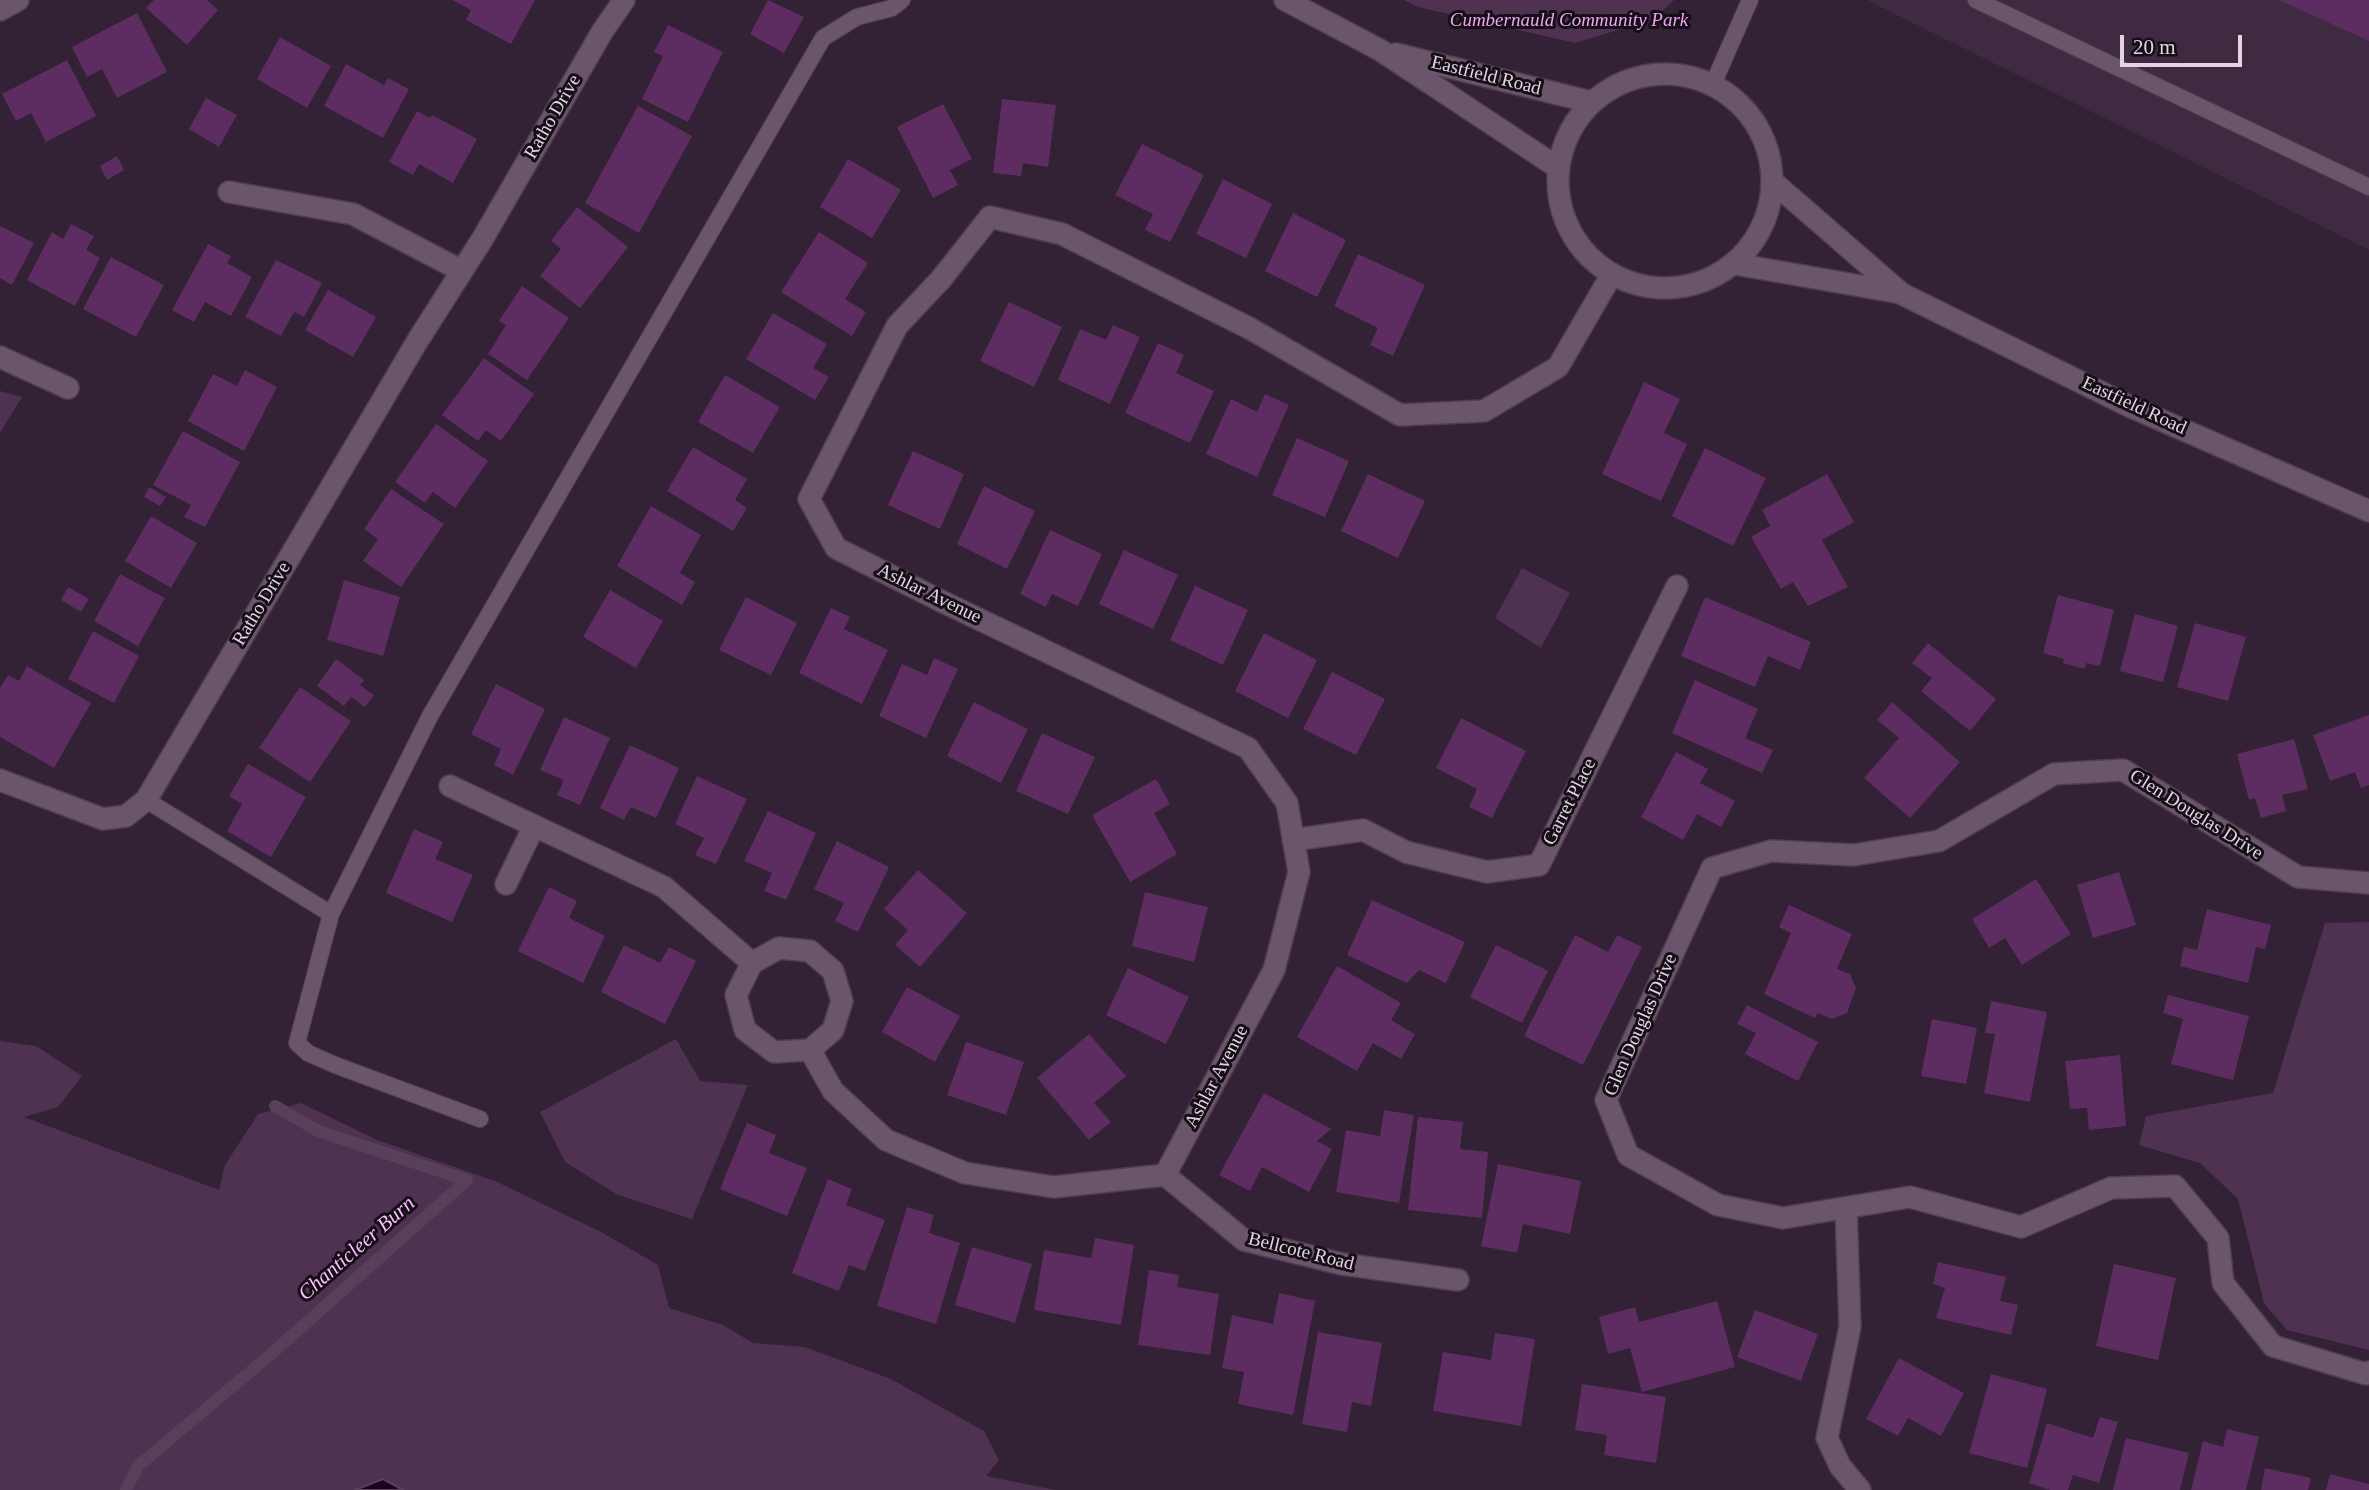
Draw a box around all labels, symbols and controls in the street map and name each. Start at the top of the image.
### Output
park label: Cumbernauld Community Park [1450,10,1688,32]
scale bar [2124,21,2246,65]
text: 20 m [2133,35,2176,59]
street label: Eastfield Road [1429,51,1543,101]
street label: Ratho Drive [520,71,586,163]
street label: Eastfield Road [2078,372,2190,440]
street label: Ratho Drive [228,558,296,650]
street label: Ashlar Avenue [873,559,985,629]
street label: Garret Place [1538,755,1602,849]
street label: Glen Douglas Drive [2125,765,2267,865]
street label: Glen Douglas Drive [1599,950,1683,1100]
street label: Ashlar Avenue [1180,1022,1254,1132]
water label: Chanticleer Burn [293,1191,421,1307]
street label: Bellcote Road [1246,1228,1356,1276]

